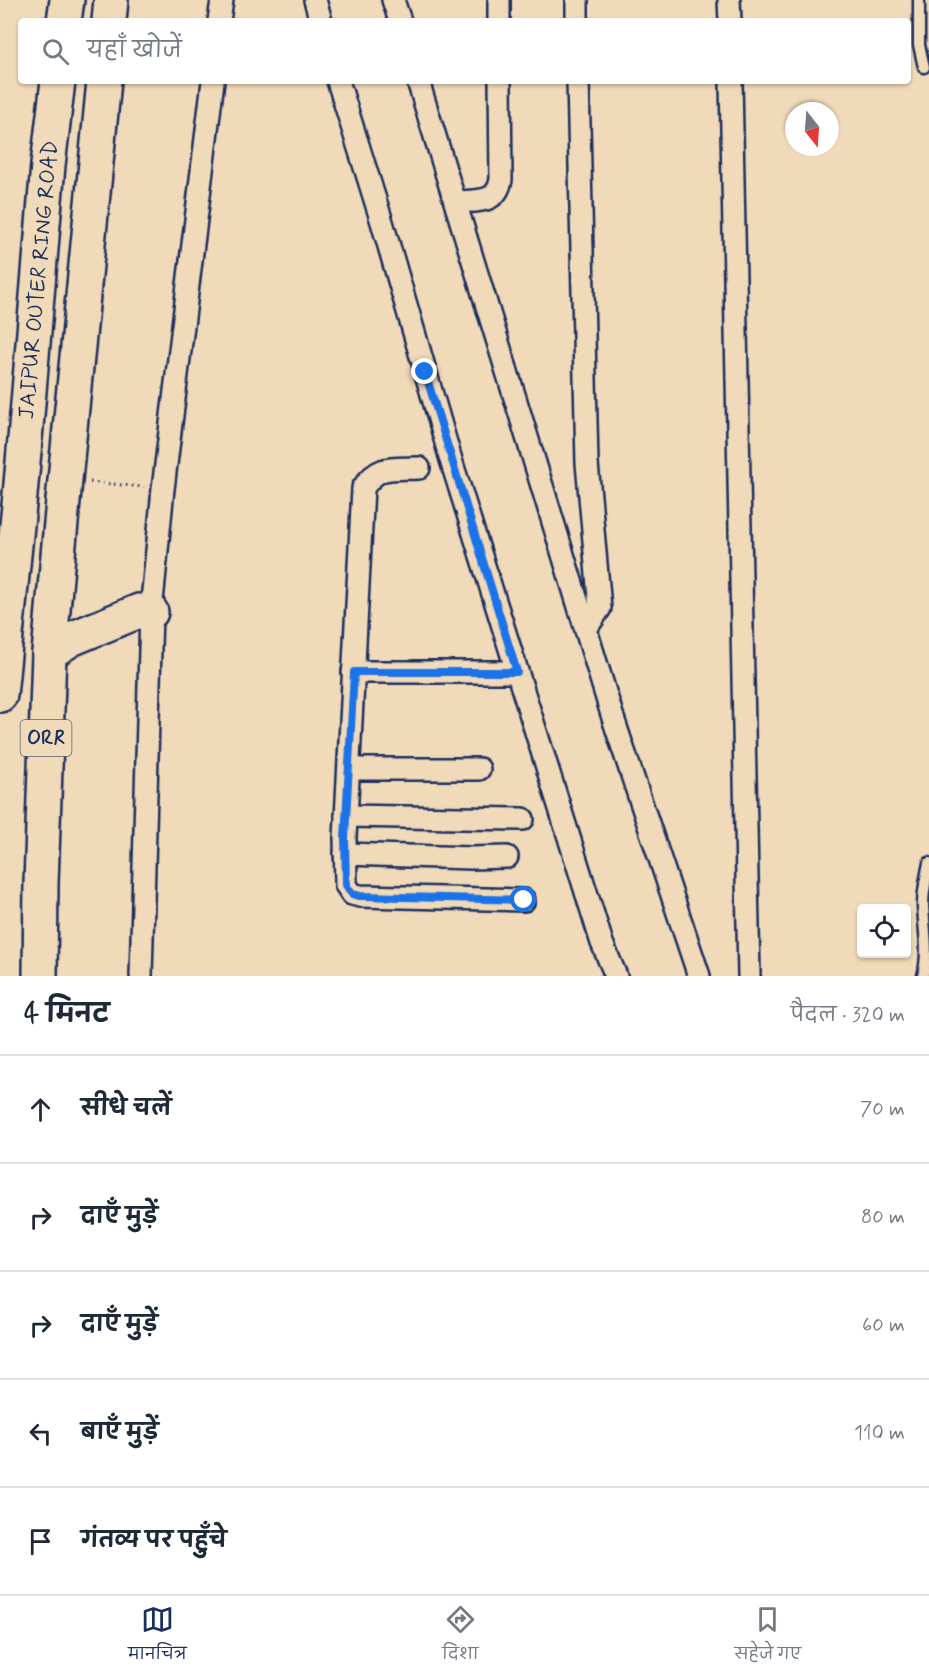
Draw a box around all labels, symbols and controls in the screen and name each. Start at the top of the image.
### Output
search box [18,18,911,84]
icon: search [39,35,72,68]
text: यहाँ खोजें [87,37,182,65]
north arrow [785,102,839,156]
street label: JAIPUR OUTER RING ROAD [13,139,65,421]
route end [411,358,437,384]
road number: ORR [20,720,72,756]
route start [510,886,536,912]
map controls [857,904,911,958]
button: locate [857,904,911,958]
text: 4 मिनट [24,998,109,1032]
text: पैदल · 320 m [790,1002,905,1029]
icon: ahead [24,1093,57,1126]
text: सीधे चलें [81,1095,171,1123]
text: 70 m [860,1096,905,1123]
icon: right [24,1201,57,1234]
text: दाएँ मुड़ें [81,1203,158,1231]
text: 80 m [861,1204,905,1231]
icon: right [24,1309,57,1342]
text: दाएँ मुड़ें [81,1311,158,1339]
text: 60 m [862,1312,905,1339]
icon: left [24,1417,57,1450]
text: बाएँ मुड़ें [81,1419,159,1447]
text: 110 m [854,1420,905,1447]
icon: arrive [24,1525,57,1558]
text: गंतव्य पर पहुँचे [81,1527,227,1555]
tab: मानचित्र [128,1603,187,1671]
tab: दिशा [442,1603,479,1671]
tab: सहेजे गए [734,1603,801,1671]

